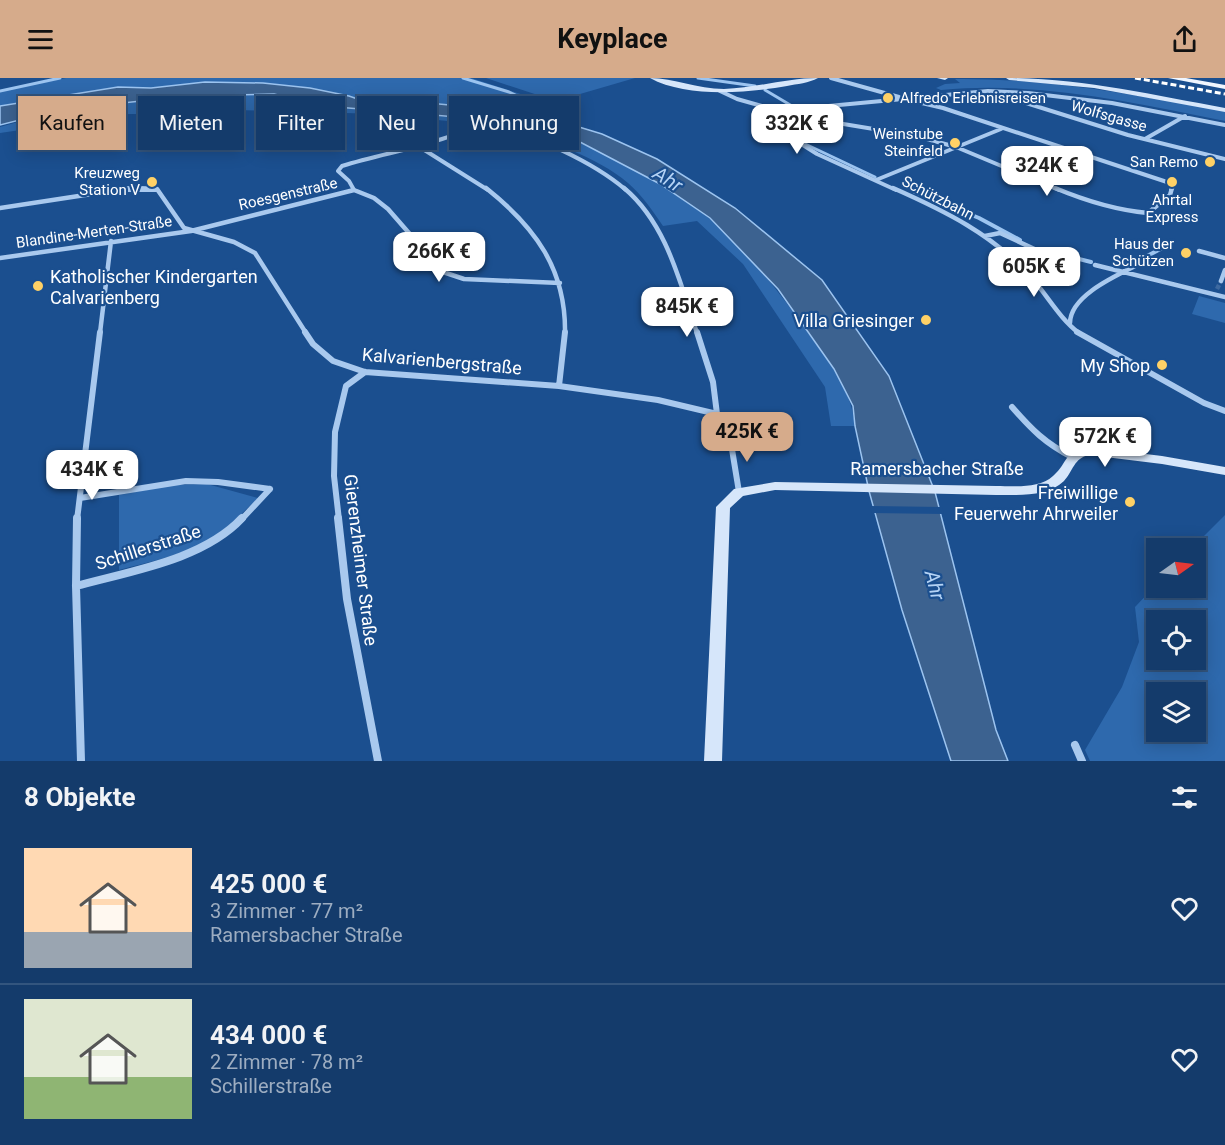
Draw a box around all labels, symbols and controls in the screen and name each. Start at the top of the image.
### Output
icon: menu [24,23,57,56]
text: Keyplace [557,23,668,55]
icon: share [1168,23,1201,56]
place label: Alfredo Erlebnisreisen [900,89,1046,107]
marker: Alfredo Erlebnisreisen [881,91,895,105]
chip: Kaufen [18,96,126,150]
chip: Mieten [138,96,244,150]
chip: Filter [256,96,345,150]
chip: Neu [357,96,437,150]
chip: Wohnung [449,96,579,150]
street label: Wolfsgasse [1069,97,1149,135]
pin: 332K € [748,104,846,155]
text: 332K € [765,111,829,135]
place label: Weinstube Steinfeld [873,125,943,160]
marker: Weinstube Steinfeld [948,136,962,150]
pin: 324K € [998,146,1096,197]
text: 324K € [1015,153,1079,177]
place label: San Remo [1130,153,1198,171]
marker: San Remo [1203,155,1217,169]
water label: Ahr [648,160,688,198]
place label: Kreuzweg Station V [74,164,140,199]
street label: Schützbahn [899,172,977,224]
street label: Roesgenstraße [237,174,339,214]
marker: Kreuzweg Station V [145,175,159,189]
marker: Ahrtal Express [1165,175,1179,189]
place label: Ahrtal Express [1146,191,1198,226]
street label: Blandine-Merten-Straße [15,212,173,252]
pin: 266K € [390,232,488,283]
place label: Haus der Schützen [1112,235,1174,270]
text: 266K € [407,239,471,263]
marker: Haus der Schützen [1179,246,1193,260]
pin: 605K € [985,247,1083,298]
text: 605K € [1002,254,1066,278]
place label: Katholischer Kindergarten Calvarienberg [50,266,258,308]
marker: Katholischer Kindergarten Calvarienberg [31,279,45,293]
pin: 845K € [638,287,736,338]
text: 845K € [655,294,719,318]
place label: Villa Griesinger [794,310,914,331]
marker: Villa Griesinger [919,313,933,327]
street label: Kalvarienbergstraße [361,344,523,378]
place label: My Shop [1080,355,1150,376]
marker: My Shop [1155,358,1169,372]
pin: 425K € [698,412,796,463]
pin: 572K € [1056,417,1154,468]
text: 425K € [715,419,779,443]
text: 572K € [1073,424,1137,448]
pin: 434K € [43,450,141,501]
text: 434K € [60,457,124,481]
street label: Ramersbacher Straße [850,458,1024,479]
street label: Gierenzheimer Straße [340,473,382,647]
place label: Freiwillige Feuerwehr Ahrweiler [954,482,1118,524]
marker: Freiwillige Feuerwehr Ahrweiler [1123,495,1137,509]
street label: Schillerstraße [93,520,203,574]
north arrow [1146,538,1206,598]
map controls [1146,538,1206,742]
water label: Ahr [919,567,951,604]
button: locate [1146,610,1206,670]
button: layers [1146,682,1206,742]
icon: filters [1168,781,1201,814]
text: 8 Objekte [24,782,135,812]
text: 425 000 € [210,869,327,899]
icon: home [72,872,144,944]
icon: heart [1168,892,1201,925]
text: 3 Zimmer · 77 m² [210,899,363,923]
text: Ramersbacher Straße [210,923,403,947]
text: 434 000 € [210,1020,327,1050]
icon: home [72,1023,144,1095]
icon: heart [1168,1043,1201,1076]
text: 2 Zimmer · 78 m² [210,1050,363,1074]
text: Schillerstraße [210,1074,332,1098]

